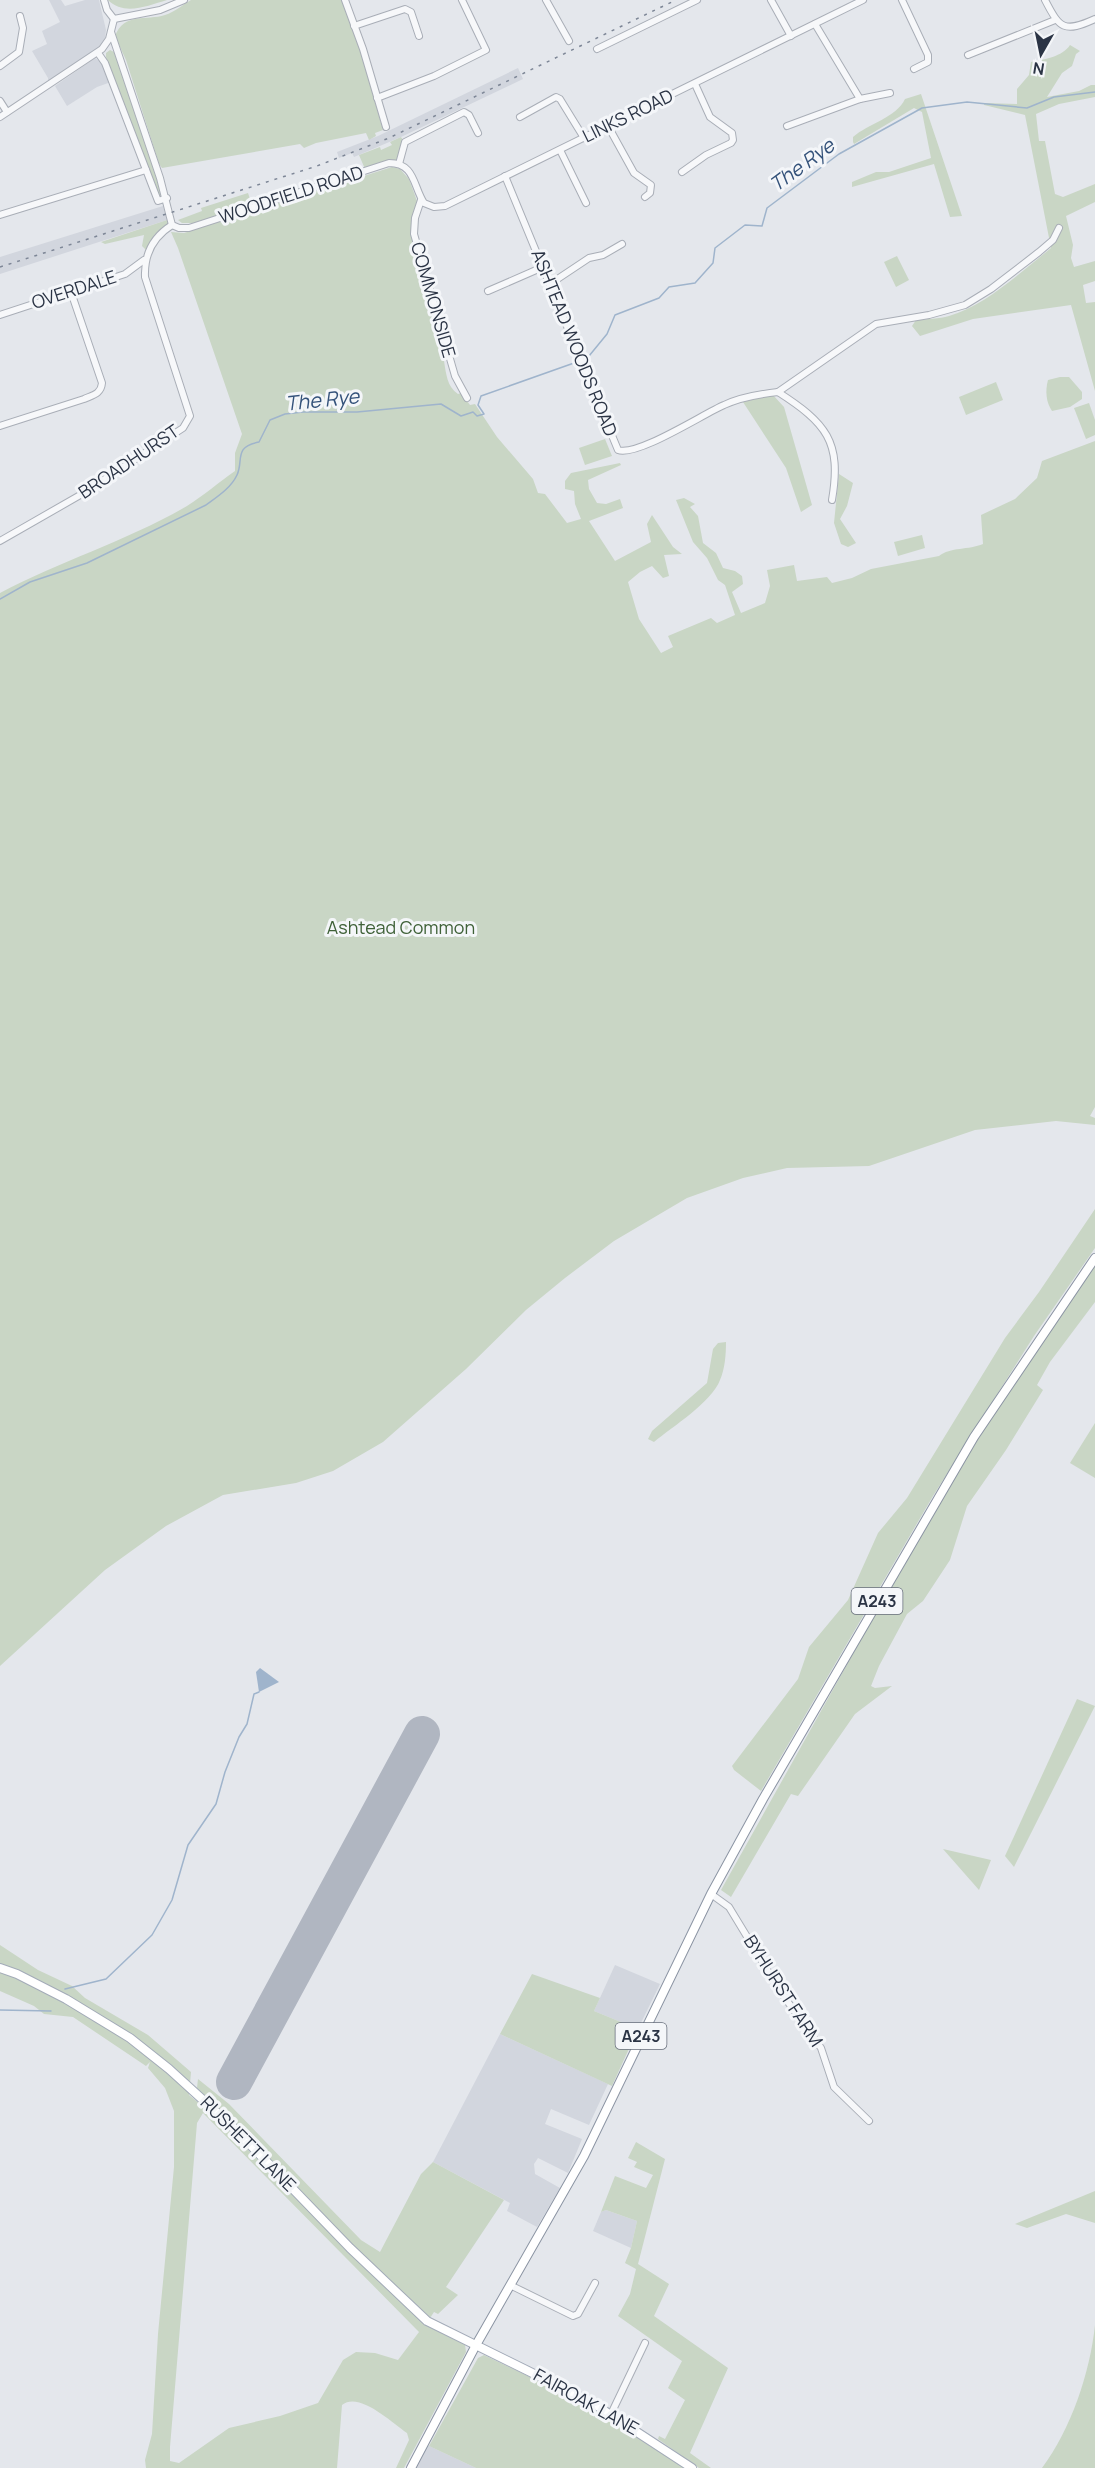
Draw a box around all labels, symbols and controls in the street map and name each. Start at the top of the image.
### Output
north arrow [1011,24,1071,84]
text: N [1031,57,1046,81]
street label: LINKS ROAD [578,83,677,147]
water label: The Rye [764,131,841,197]
street label: WOODFIELD ROAD [215,159,366,229]
street label: COMMONSIDE [406,239,462,360]
street label: ASHTEAD WOODS ROAD [526,246,623,440]
street label: OVERDALE [28,264,119,314]
water label: The Rye [284,382,361,417]
street label: BROADHURST [73,418,184,504]
park label: Ashtead Common [327,915,475,939]
road number: A243 [852,1588,902,1614]
street label: BYHURST FARM [739,1930,829,2051]
road number: A243 [616,2023,666,2049]
street label: RUSHETT LANE [196,2090,302,2196]
street label: FAIROAK LANE [529,2362,643,2440]

